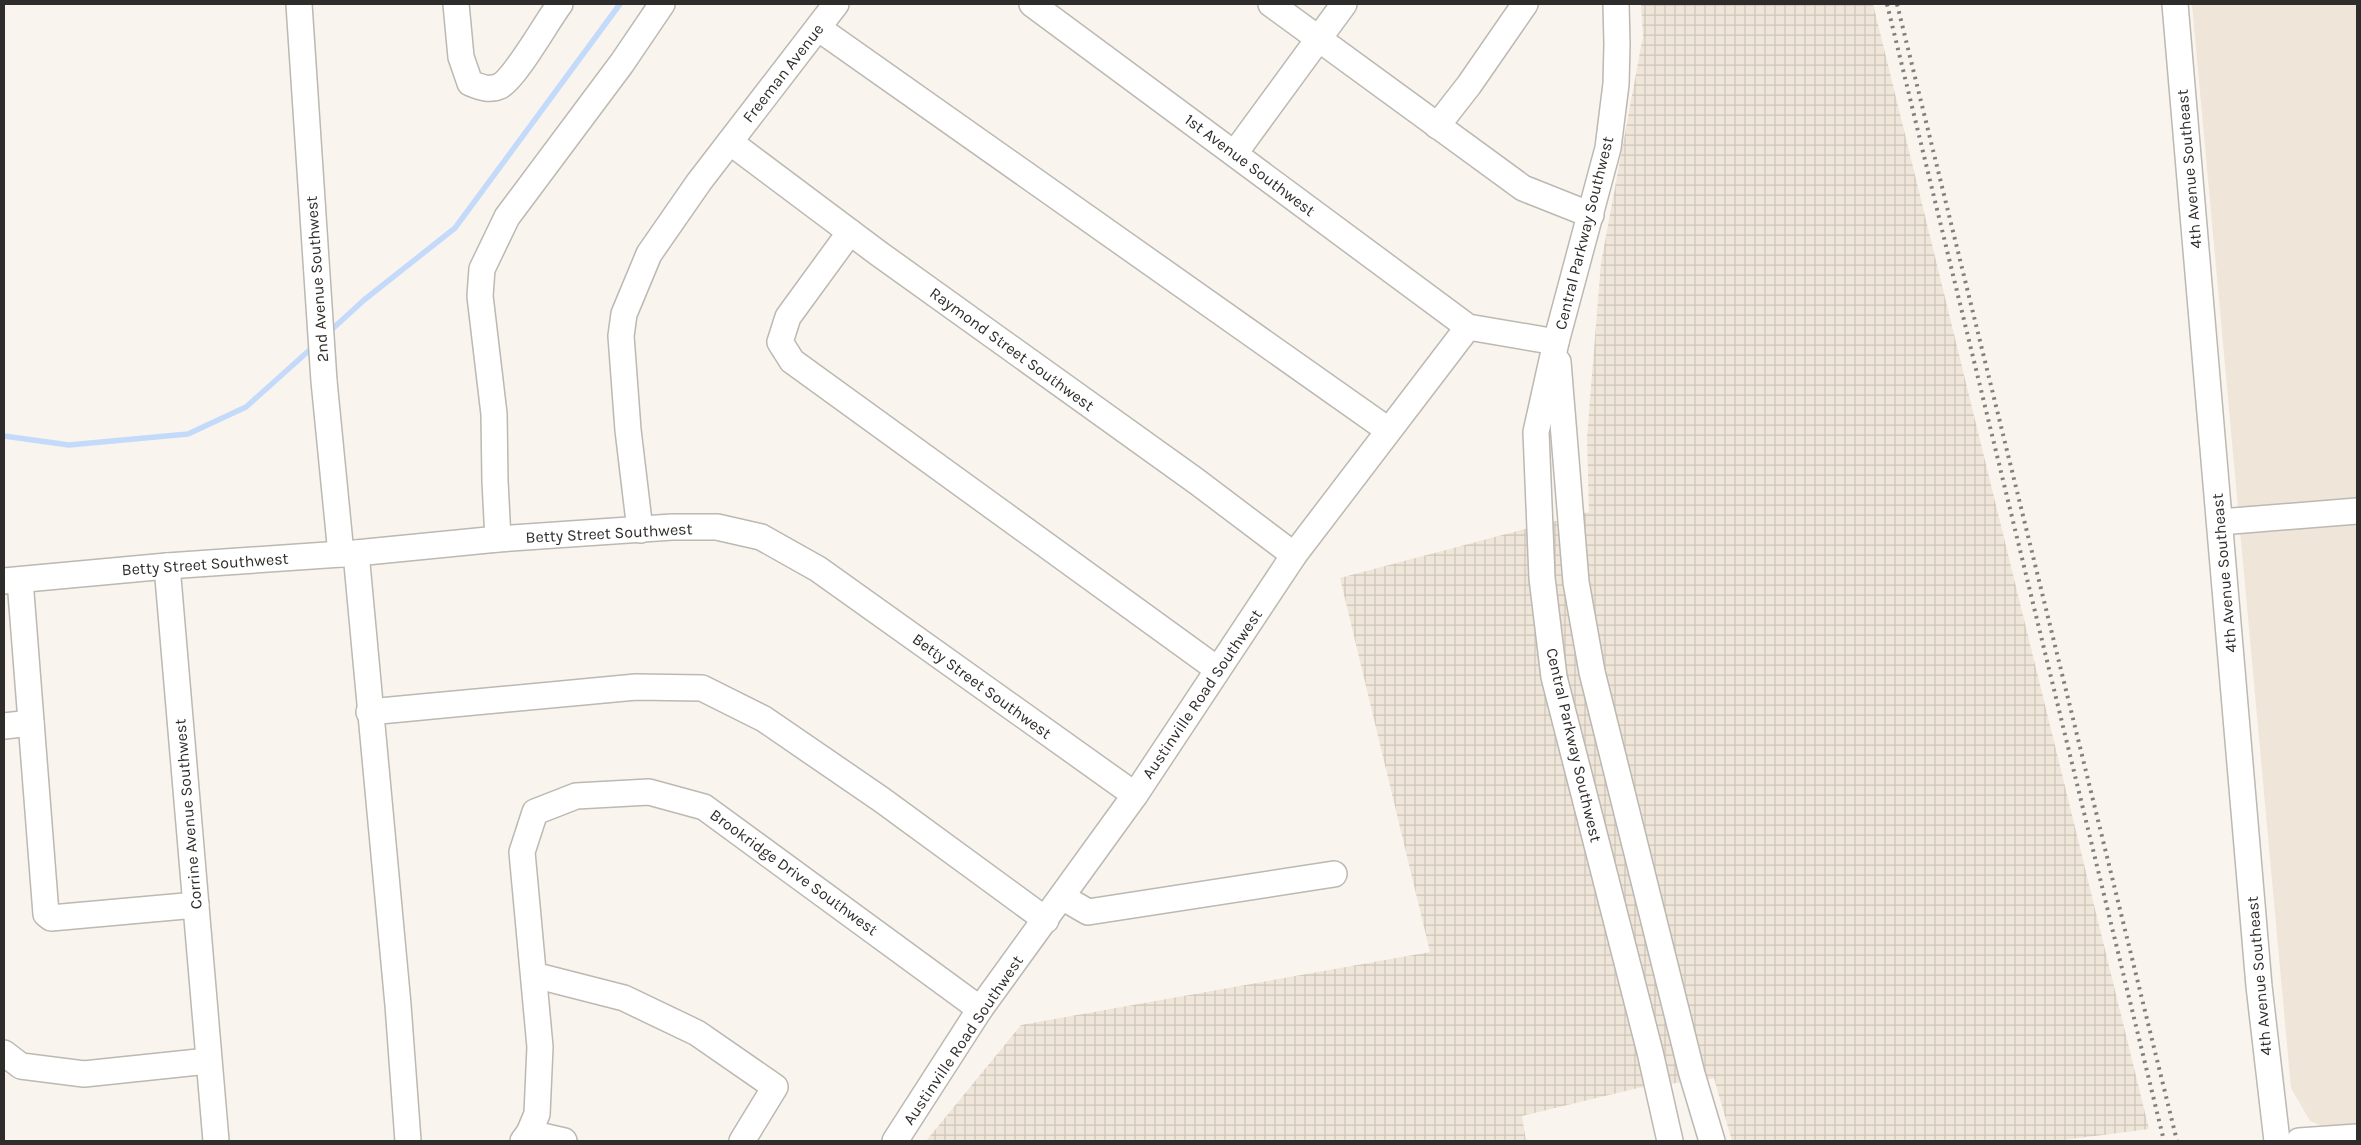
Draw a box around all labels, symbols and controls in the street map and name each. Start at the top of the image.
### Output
street label: Freeman Avenue [738,20,828,126]
street label: 4th Avenue Southeast [2173,88,2205,250]
street label: 1st Avenue Southwest [1181,110,1319,220]
street label: Central Parkway Southwest [1551,134,1617,332]
street label: 2nd Avenue Southwest [302,195,332,363]
street label: Raymond Street Southwest [926,283,1098,415]
street label: 4th Avenue Southeast [2208,492,2240,654]
street label: Betty Street Southwest [525,519,693,547]
street label: Betty Street Southwest [121,549,289,579]
street label: Austinville Road Southwest [1138,606,1266,782]
street label: Betty Street Southwest [909,629,1055,743]
street label: Central Parkway Southwest [1542,646,1606,844]
street label: Corrine Avenue Southwest [170,718,206,910]
street label: Brookridge Drive Southwest [707,805,881,939]
street label: 4th Avenue Southeast [2243,895,2275,1057]
street label: Austinville Road Southwest [899,952,1027,1128]

